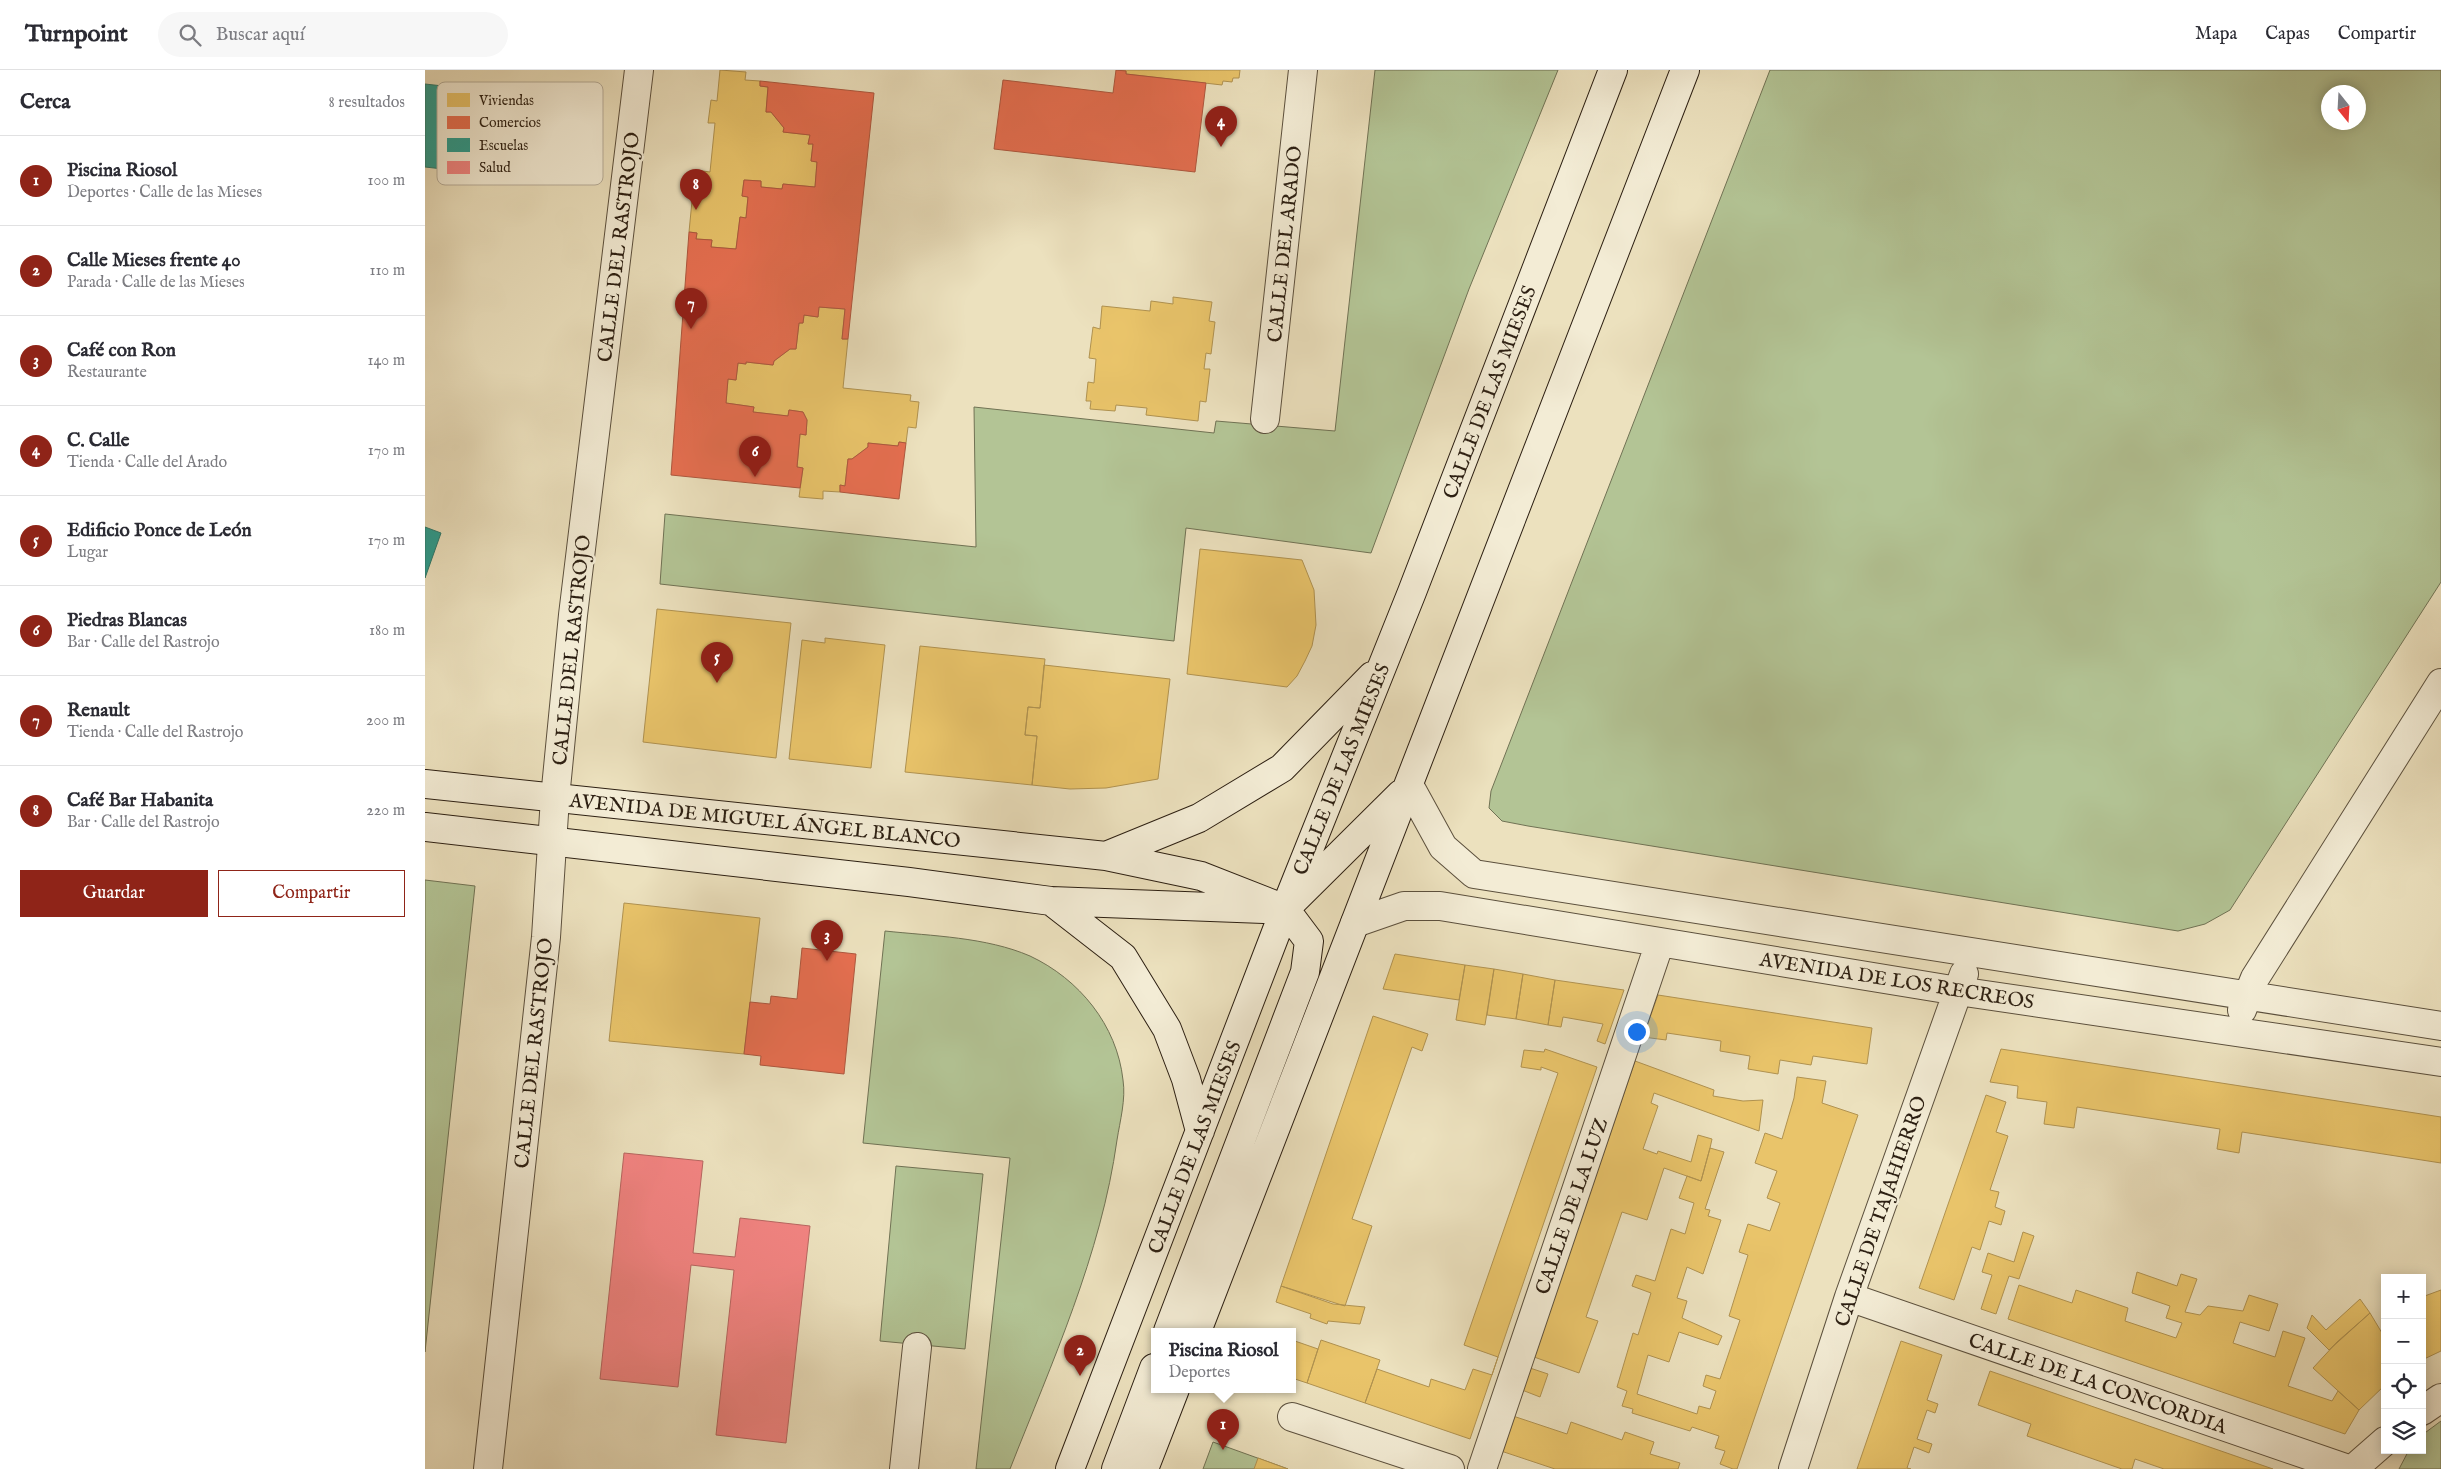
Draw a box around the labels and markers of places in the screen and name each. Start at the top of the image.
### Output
pin: 4 [1205,106,1237,147]
pin: 8 [680,169,712,210]
pin: 7 [675,288,707,329]
pin: 6 [739,436,771,477]
pin: 5 [701,642,733,683]
pin: 3 [811,920,843,961]
pin: 2 [1064,1335,1096,1376]
pin: 1 [1207,1409,1239,1450]

